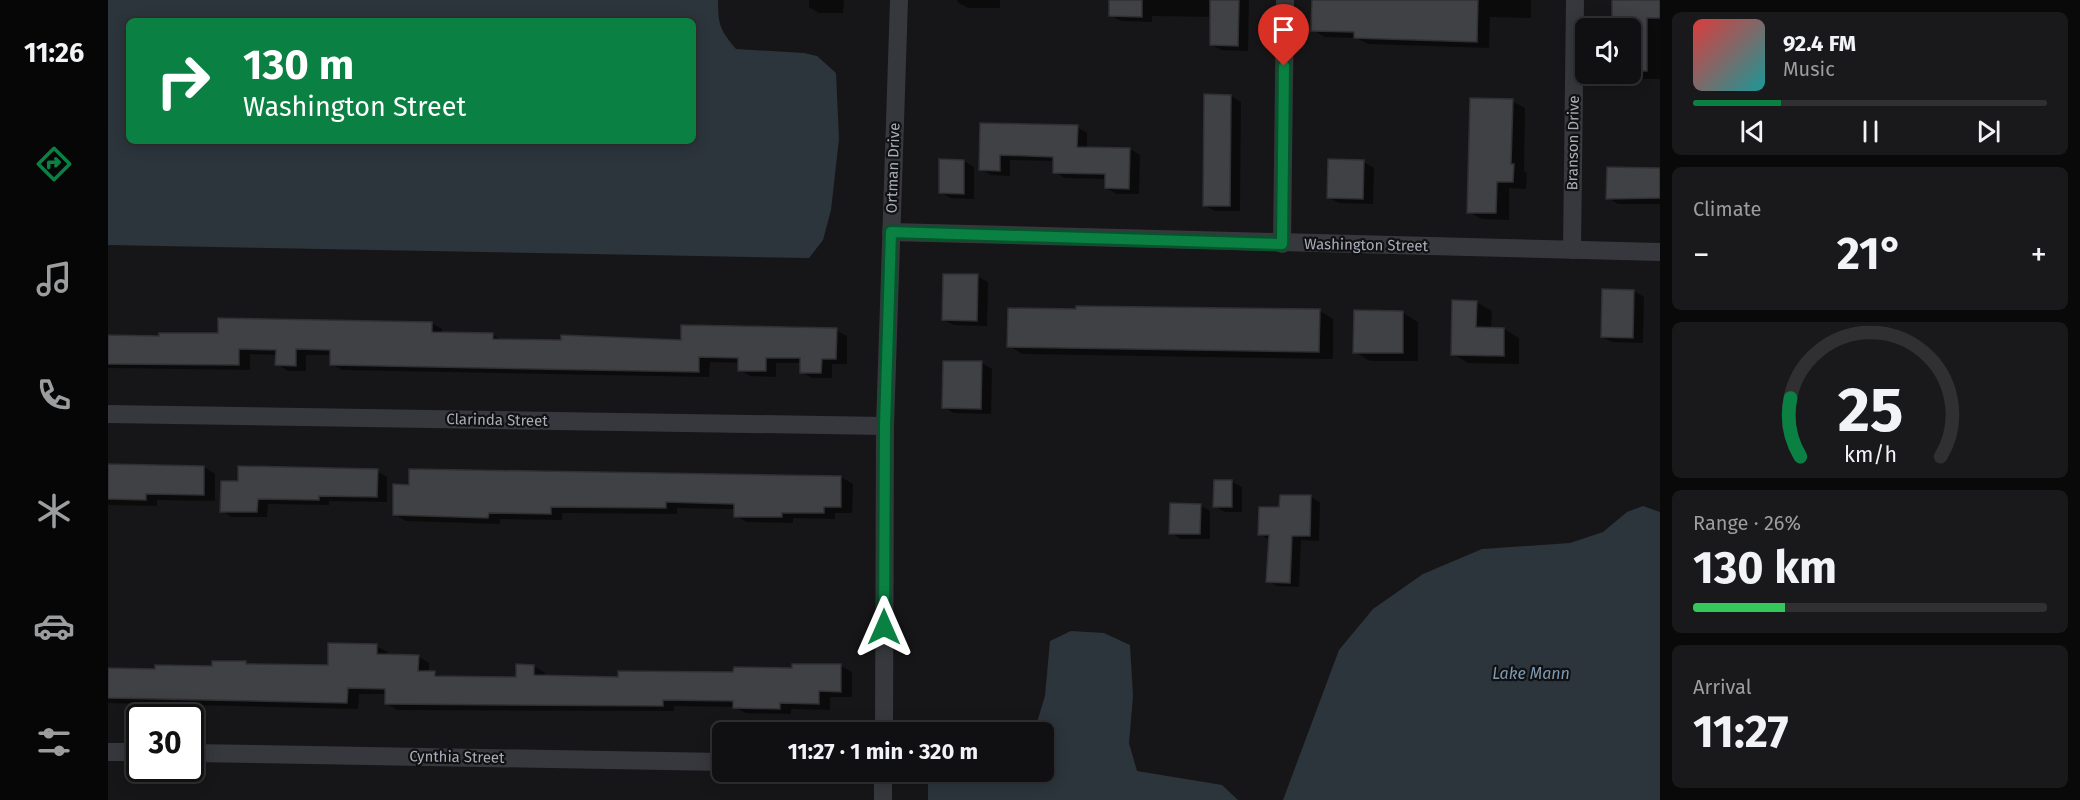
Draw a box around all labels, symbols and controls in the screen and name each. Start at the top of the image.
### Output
pin [1258,4,1309,66]
icon: arrive [1267,13,1300,46]
map controls [1575,18,1641,84]
button: sound [1575,18,1641,84]
text: 92.4 FM [1783,30,1856,57]
text: 11:26 [24,37,84,69]
text: 130 m [243,40,354,90]
icon: right [144,42,222,120]
text: Music [1783,57,1835,81]
text: Washington Street [243,91,466,123]
street label: Branson Drive [1563,95,1583,191]
icon: previous [1736,115,1769,148]
icon: pause [1854,115,1887,148]
icon: next [1972,115,2005,148]
street label: Ortman Drive [882,122,904,214]
icon: directions [33,143,75,185]
text: Climate [1693,197,1761,221]
text: 21° [1837,227,1903,281]
street label: Washington Street [1304,235,1429,255]
text: − [1693,235,1710,275]
text: + [2031,235,2047,275]
icon: music [33,258,75,300]
text: 25 [1837,373,1903,448]
icon: phone [33,374,75,416]
street label: Clarinda Street [446,410,548,430]
text: km/h [1843,442,1897,468]
icon: climate [33,490,75,532]
text: Range · 26% [1693,511,1801,535]
text: 130 km [1693,541,1837,595]
position arrow [852,595,916,659]
icon: car [33,605,75,647]
water label: Lake Mann [1492,664,1570,683]
text: Arrival [1693,675,1752,699]
speed limit sign: 30 [126,704,204,782]
text: 11:27 [1693,705,1789,759]
icon: filters [33,721,75,763]
text: 11:27 · 1 min · 320 m [788,738,978,765]
street label: Cynthia Street [409,747,505,767]

